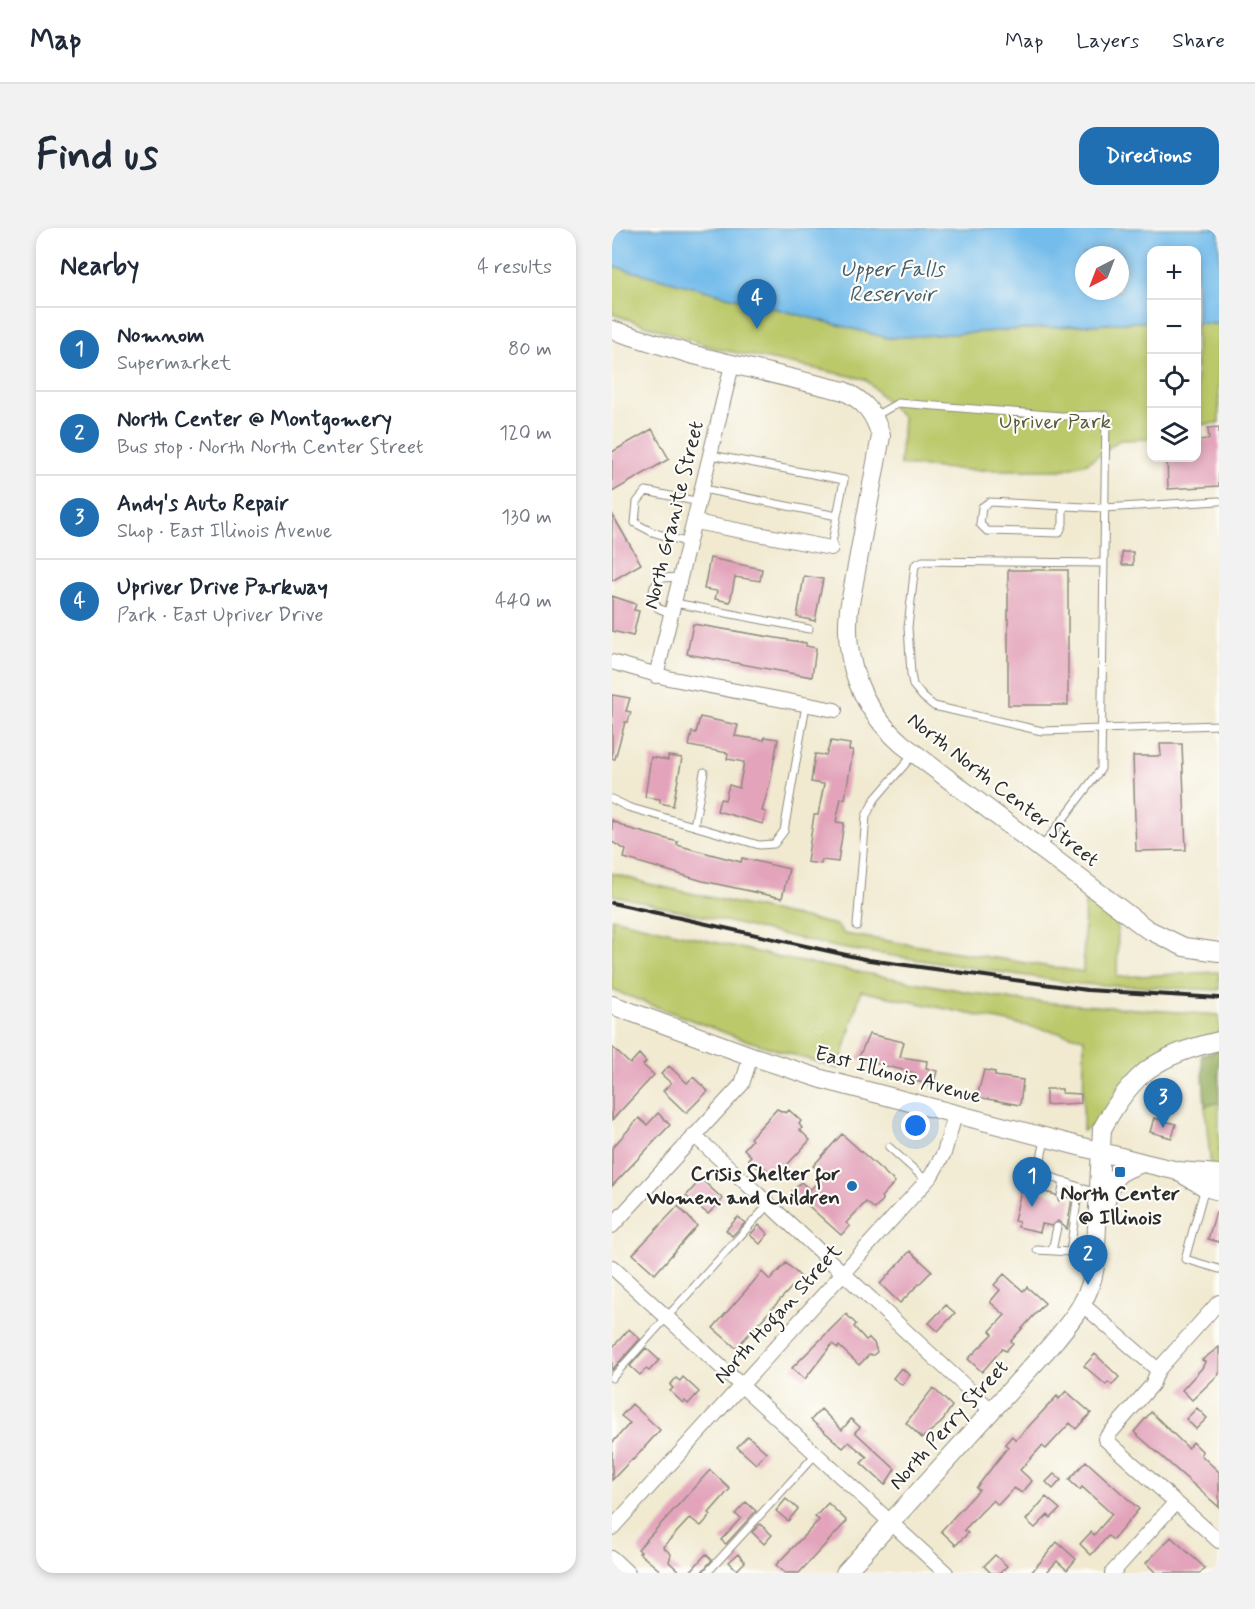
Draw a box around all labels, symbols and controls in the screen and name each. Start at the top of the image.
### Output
text: Map [30,23,81,60]
text: Map [1005,27,1043,55]
text: Layers [1076,27,1139,55]
text: Share [1172,27,1225,55]
button: Directions [1079,127,1219,185]
text: Find us [36,129,158,184]
north arrow [1075,246,1129,300]
map controls [1147,246,1201,462]
button: + [1147,246,1201,300]
text: Nearby [60,250,139,284]
text: 4 results [477,254,552,281]
water label: Upper Falls Reservoir [840,256,946,309]
pin: 4 [738,279,776,329]
button: − [1147,300,1201,354]
text: Nomnom [117,322,204,350]
text: 1 [75,336,84,363]
text: 80 m [508,336,552,363]
text: Supermarket [117,350,231,377]
button: locate [1147,354,1201,408]
text: North Center @ Montgomery [117,406,392,434]
park label: Upriver Park [999,408,1111,436]
button: layers [1147,408,1201,462]
street label: North Granite Street [637,418,711,612]
text: 2 [75,420,84,447]
text: 120 m [499,420,552,447]
text: Bus stop · North North Center Street [117,434,423,461]
text: Andy's Auto Repair [117,490,289,518]
text: 3 [75,504,84,531]
text: 130 m [501,504,552,531]
text: Shop · East Illinois Avenue [117,518,332,545]
text: Upriver Drive Parkway [117,574,328,602]
text: 4 [74,588,85,615]
text: 440 m [495,588,552,615]
text: Park · East Upriver Drive [117,602,324,629]
street label: North North Center Street [901,706,1105,874]
street label: East Illinois Avenue [812,1039,984,1111]
pin: 3 [1144,1078,1182,1128]
your location [901,1111,930,1140]
pin: 1 [1012,1158,1052,1207]
place label: Crisis Shelter for Women and Children [646,1160,840,1212]
marker: North Center @ Illinois [1113,1165,1127,1179]
marker: Crisis Shelter for Women and Children [845,1179,859,1193]
place label: North Center @ Illinois [1060,1180,1180,1232]
pin: 2 [1068,1236,1108,1285]
street label: North Hogan Street [708,1238,850,1391]
street label: North Perry Street [883,1354,1015,1496]

